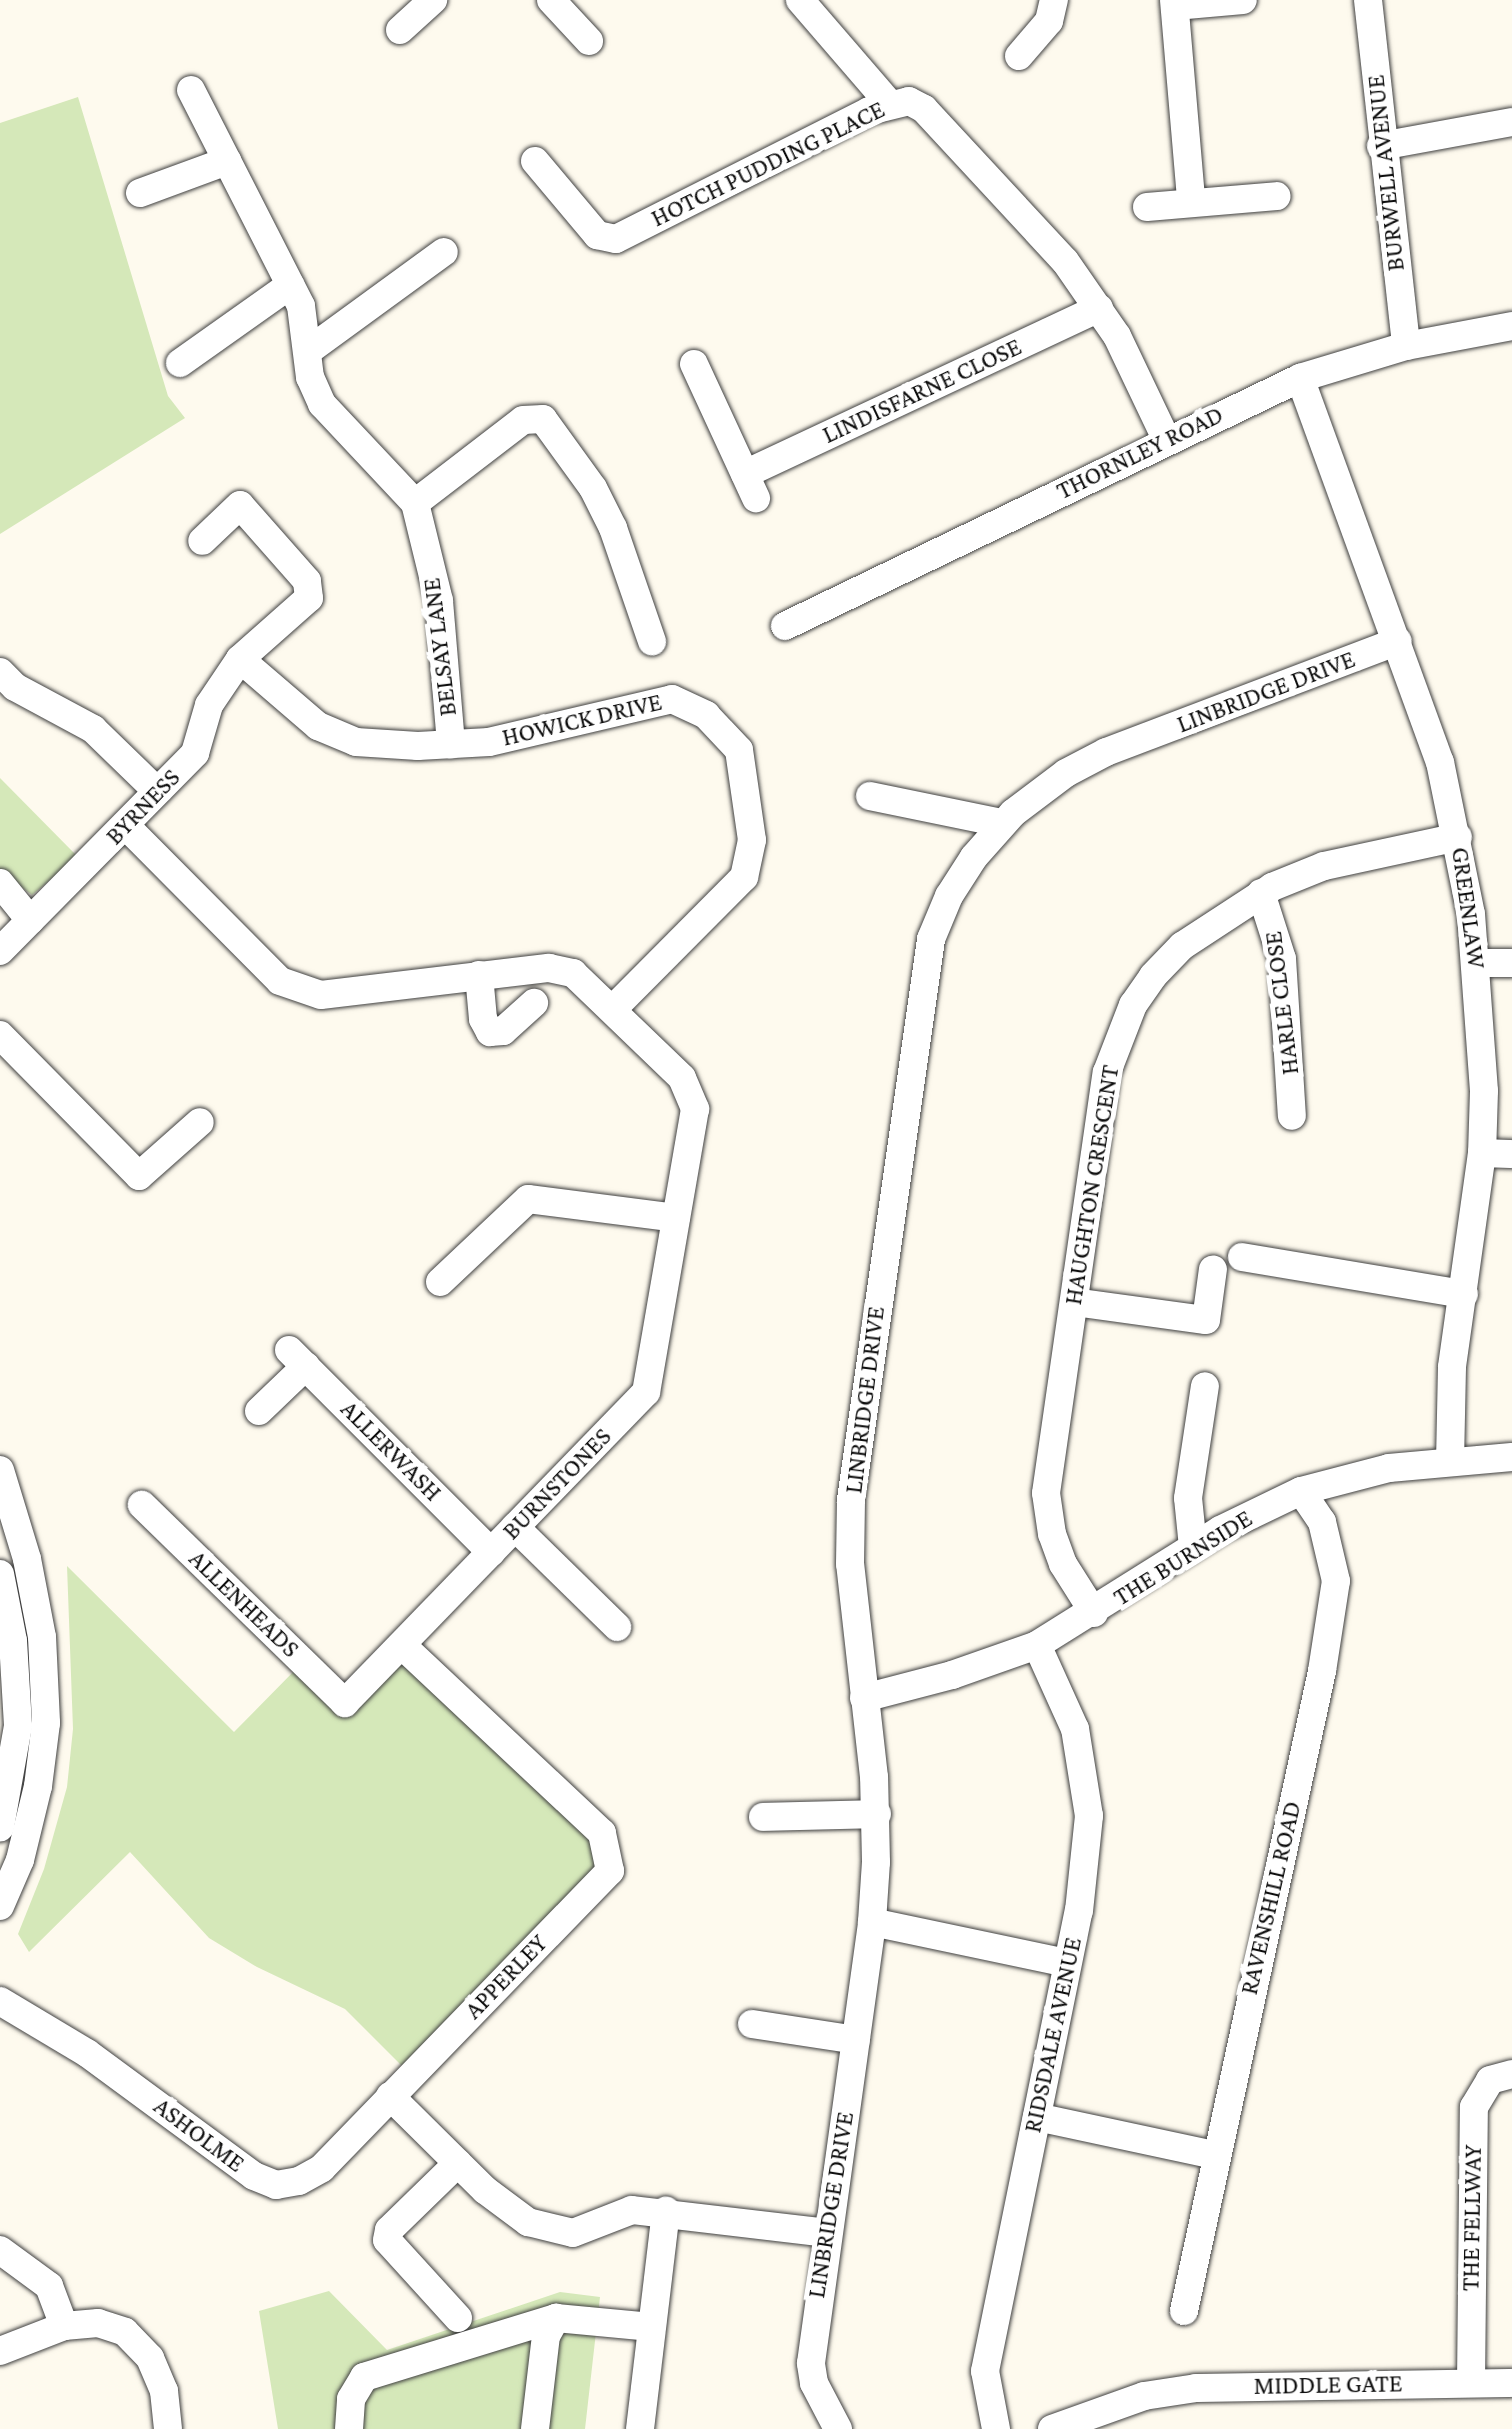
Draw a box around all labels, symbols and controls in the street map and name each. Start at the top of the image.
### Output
street label: BURWELL AVENUE [1361,73,1411,273]
street label: HOTCH PUDDING PLACE [646,94,890,234]
street label: LINDISFARNE CLOSE [818,332,1026,450]
street label: THORNLEY ROAD [1052,400,1228,506]
street label: BELSAY LANE [417,576,463,718]
street label: LINBRIDGE DRIVE [1173,644,1359,740]
street label: HOWICK DRIVE [499,687,665,753]
street label: BYRNESS [100,763,186,851]
street label: GREENLAW [1445,845,1491,971]
street label: HARLE CLOSE [1258,930,1306,1076]
street label: HAUGHTON CRESCENT [1058,1063,1126,1307]
street label: LINBRIDGE DRIVE [839,1305,891,1495]
street label: ALLERWASH [334,1394,448,1508]
street label: BURNSTONES [496,1422,618,1546]
street label: THE BURNSIDE [1108,1503,1258,1613]
street label: ALLENHEADS [183,1544,305,1664]
street label: RAVENSHILL ROAD [1234,1798,1308,1998]
street label: APPERLEY [459,1929,553,2025]
street label: RIDSDALE AVENUE [1018,1935,1088,2135]
street label: ASHOLME [148,2091,250,2179]
street label: LINBRIDGE DRIVE [801,2110,861,2300]
street label: THE FELLWAY [1456,2145,1488,2291]
street label: MIDDLE GATE [1253,2369,1403,2401]

